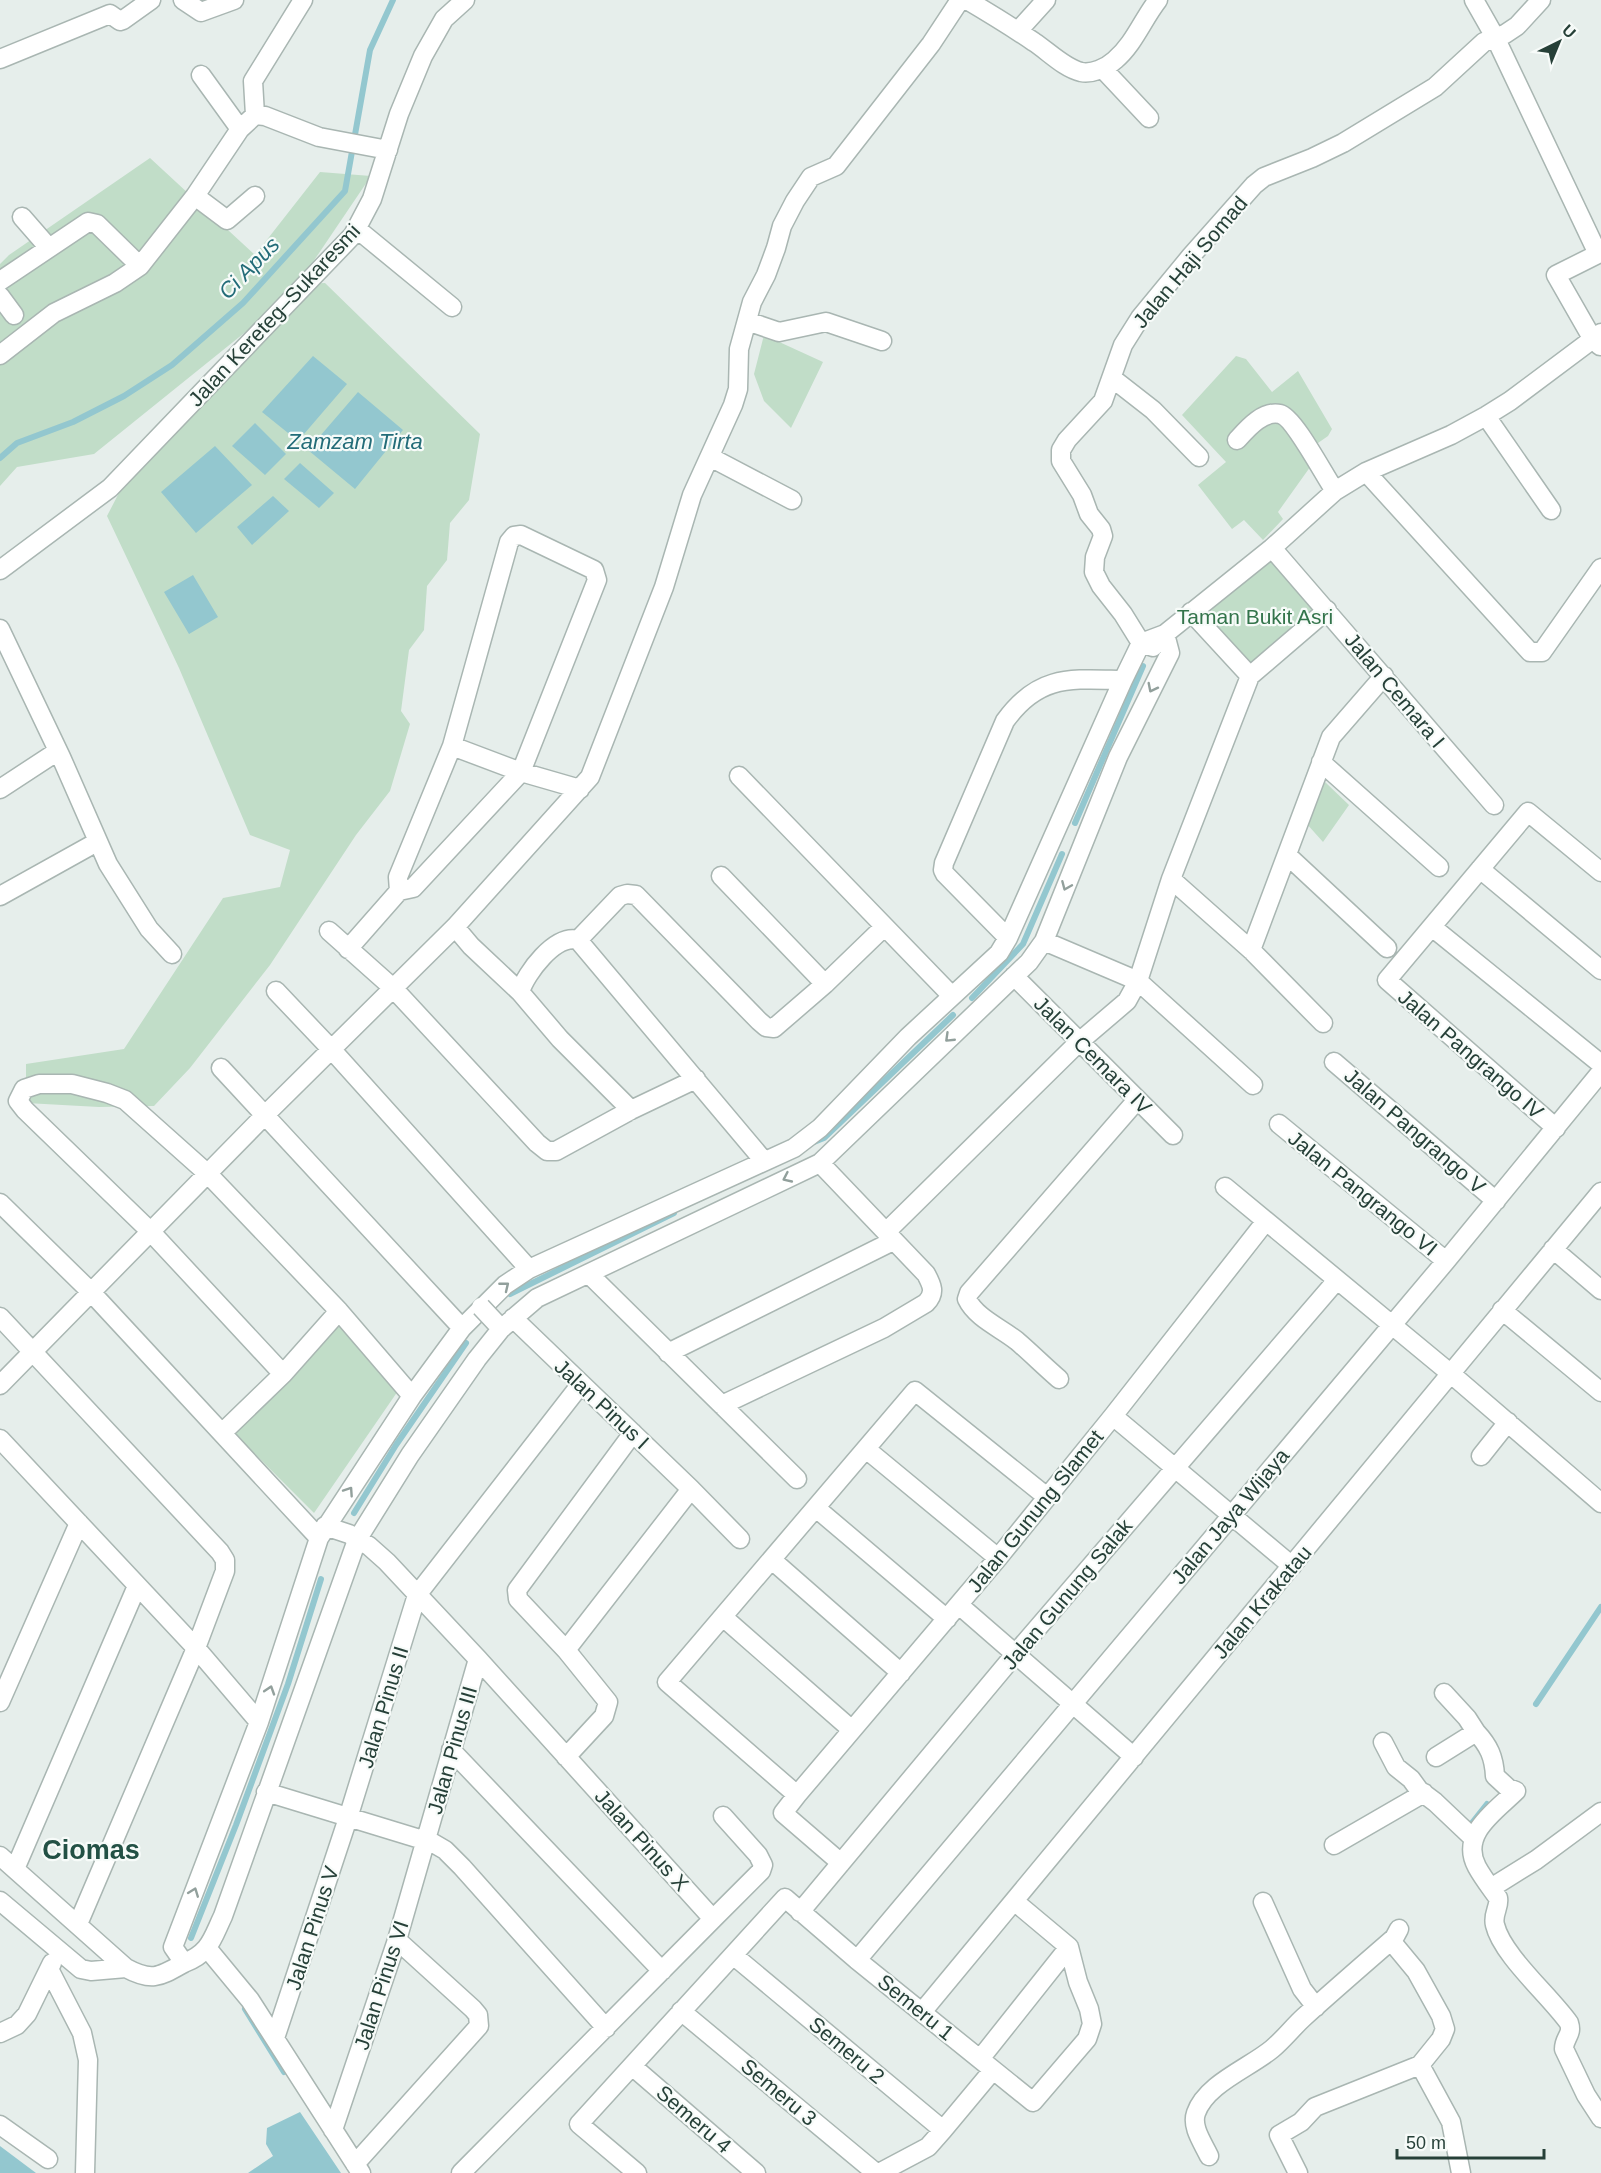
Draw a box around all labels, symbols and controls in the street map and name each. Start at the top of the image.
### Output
north arrow [1529,12,1589,72]
text: U [1559,21,1579,42]
street label: Jalan Haji Somad [1128,192,1252,332]
street label: Jalan Kereteg–Sukaresmi [184,219,364,411]
water label: Ci Apus [214,232,284,304]
water label: Zamzam Tirta [286,429,423,454]
park label: Taman Bukit Asri [1177,605,1333,628]
street label: Jalan Cemara I [1340,628,1450,752]
one-way arrow [1148,682,1160,693]
one-way arrow [1062,880,1074,891]
street label: Jalan Pangrango IV [1394,985,1548,1123]
street label: Jalan Cemara IV [1030,992,1156,1118]
one-way arrow [946,1030,957,1041]
street label: Jalan Pangrango V [1340,1064,1490,1198]
street label: Jalan Pangrango VI [1284,1126,1442,1260]
one-way arrow [783,1171,794,1183]
one-way arrow [498,1283,509,1294]
street label: Jalan Pinus I [550,1355,654,1453]
street label: Jalan Gunung Slamet [963,1425,1108,1597]
street label: Jalan Jaya Wijaya [1167,1444,1293,1588]
one-way arrow [342,1486,353,1497]
street label: Jalan Gunung Salak [997,1514,1137,1674]
street label: Jalan Krakatau [1208,1541,1316,1663]
street label: Jalan Pinus II [354,1643,412,1771]
street label: Jalan Pinus III [423,1683,481,1817]
one-way arrow [262,1685,275,1696]
street label: Jalan Pinus X [590,1785,694,1895]
district label: Ciomas [42,1835,140,1865]
street label: Jalan Pinus V [281,1863,343,1993]
one-way arrow [187,1887,199,1898]
street label: Jalan Pinus VI [349,1918,413,2052]
street label: Semeru 1 [873,1969,959,2045]
street label: Semeru 2 [805,2012,889,2088]
street label: Semeru 3 [737,2054,821,2130]
street label: Semeru 4 [652,2080,736,2158]
scale bar [1397,2122,1544,2160]
text: 50 m [1406,2133,1446,2153]

